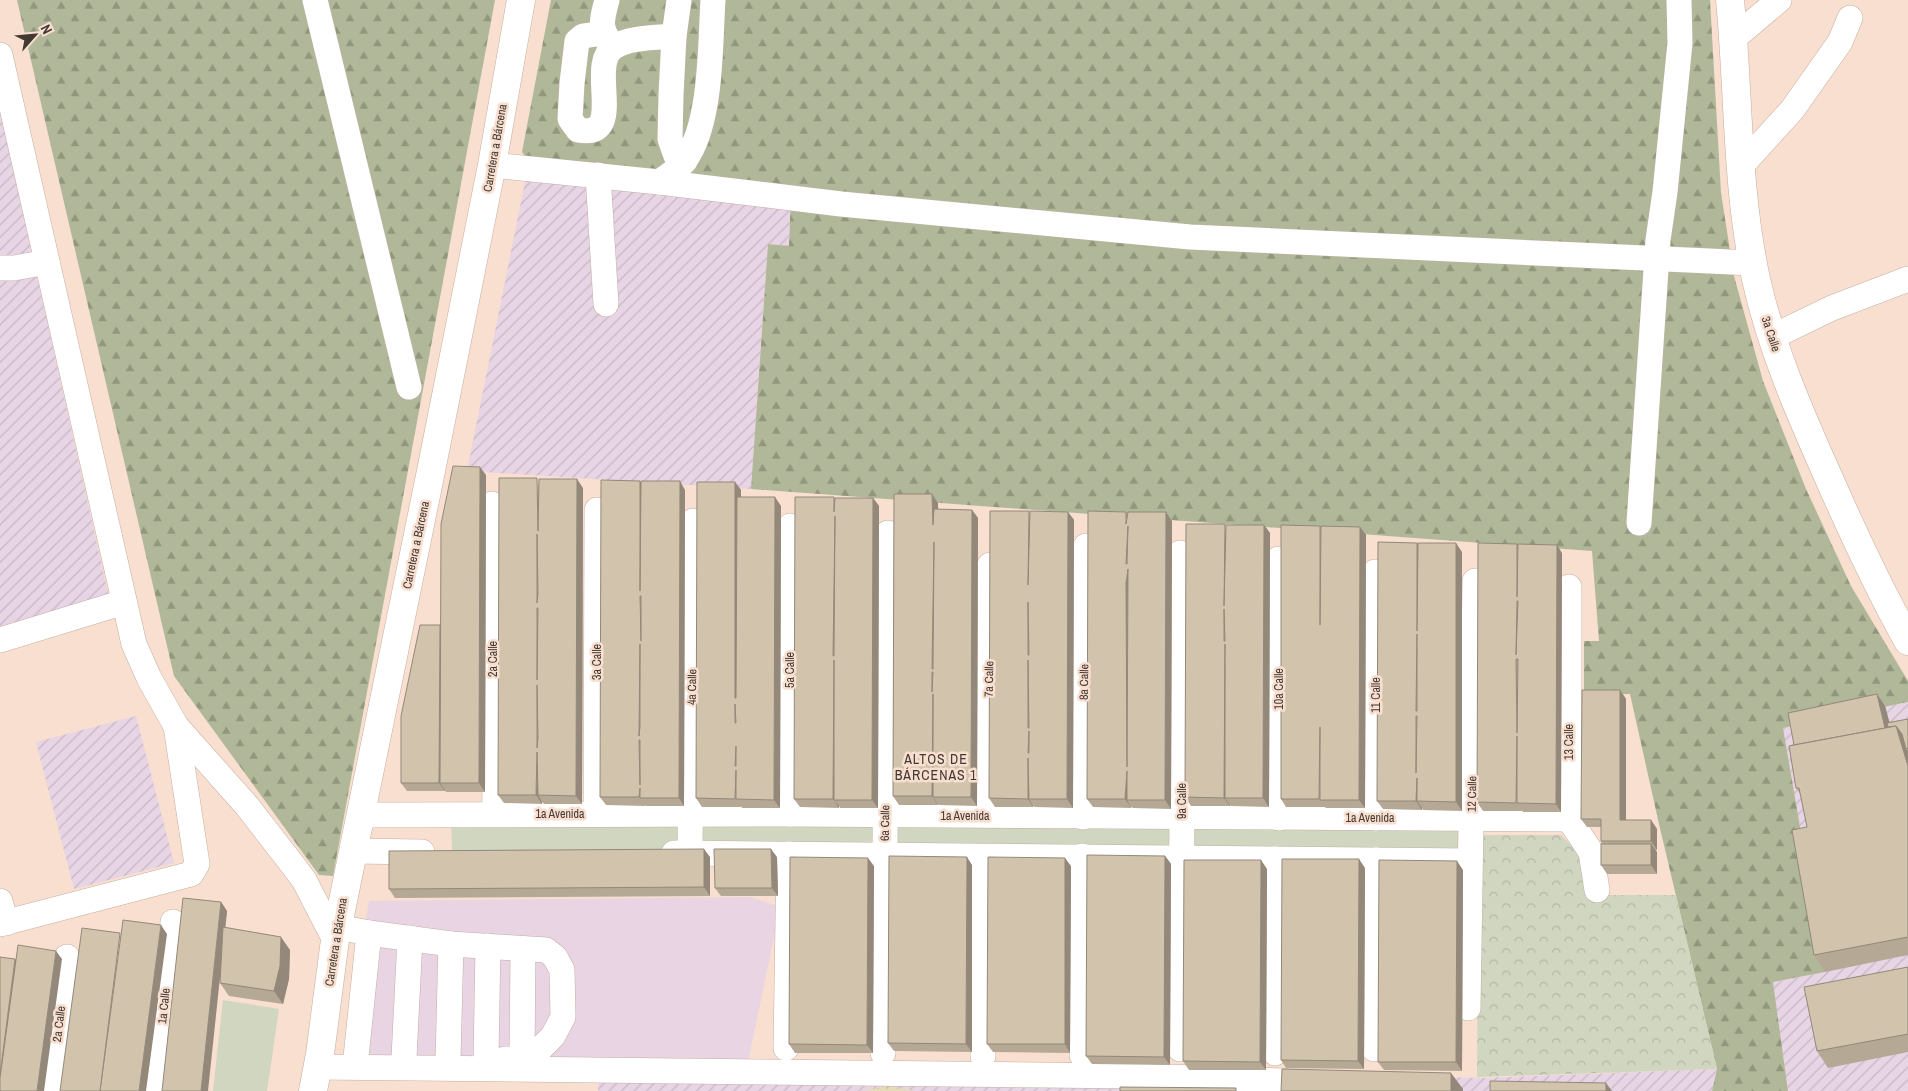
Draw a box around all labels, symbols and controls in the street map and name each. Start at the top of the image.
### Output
north arrow [10,10,60,60]
text: N [37,21,56,37]
street label: Carretera a Bárcena [479,102,511,193]
street label: 3a Calle [1758,314,1784,354]
street label: Carretera a Bárcena [399,499,433,590]
street label: 2a Calle [485,641,501,677]
street label: 3a Calle [589,644,605,680]
street label: 5a Calle [782,652,798,688]
street label: 7a Calle [981,661,997,697]
street label: 8a Calle [1076,664,1092,700]
street label: 10a Calle [1271,668,1287,710]
street label: 4a Calle [684,669,700,705]
street label: 11 Calle [1368,677,1384,713]
street label: 13 Calle [1561,724,1577,760]
district label: ALTOS DE BÁRCENAS 1 [895,750,977,784]
street label: 12 Calle [1464,776,1480,812]
street label: 9a Calle [1174,783,1190,819]
street label: 6a Calle [877,805,893,841]
street label: 1a Avenida [535,806,585,822]
street label: 1a Avenida [940,808,990,824]
street label: 1a Avenida [1345,810,1395,826]
street label: Carretera a Bárcena [321,896,351,987]
street label: 1a Calle [154,987,174,1025]
street label: 2a Calle [49,1005,69,1043]

